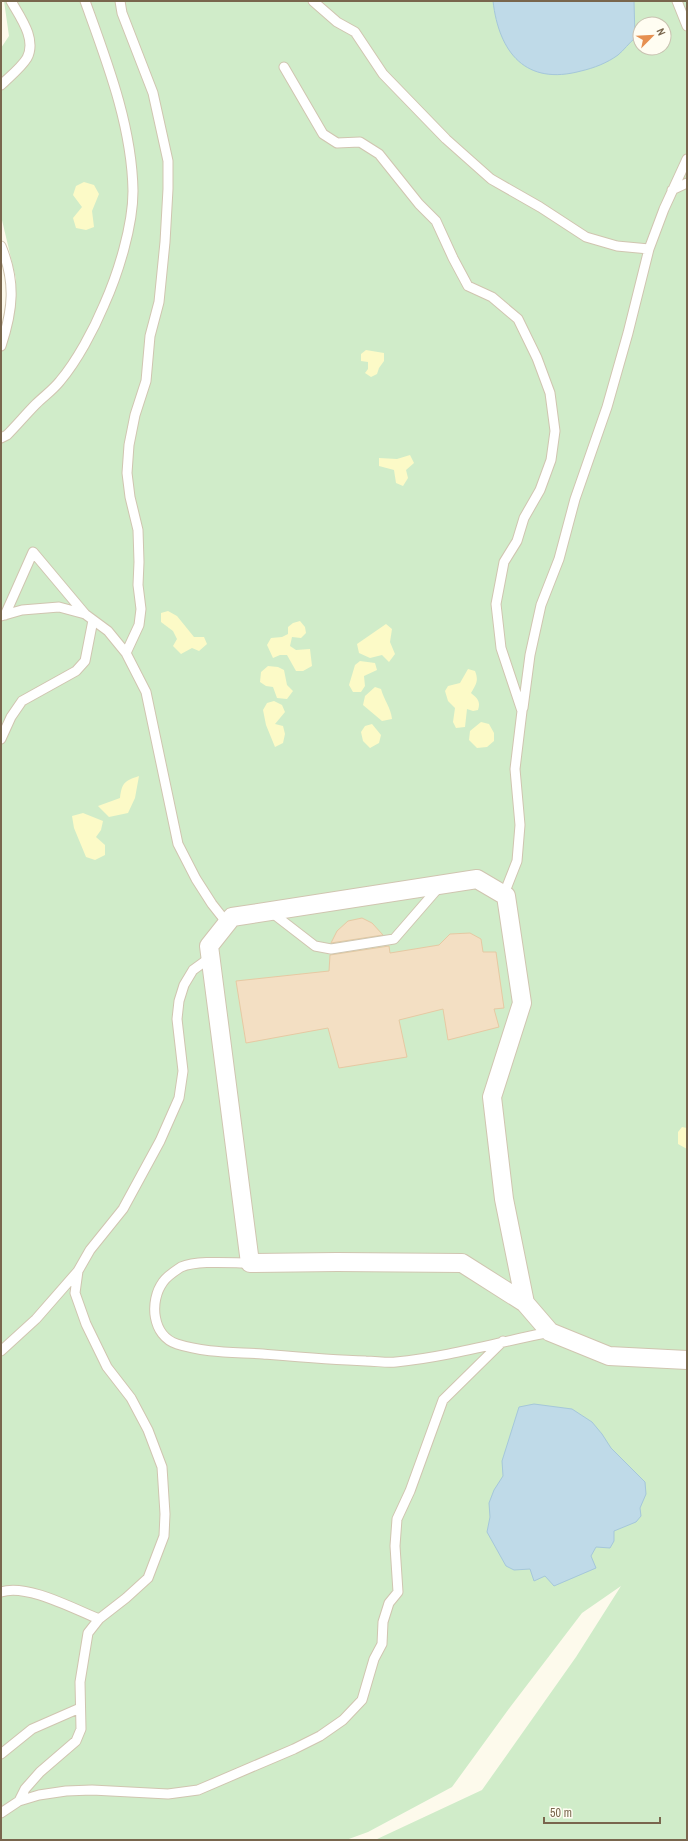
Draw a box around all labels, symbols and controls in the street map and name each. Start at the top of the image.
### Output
north arrow [632,16,672,56]
text: N [653,26,669,38]
scale bar [544,1799,660,1825]
text: 50 m [550,1805,572,1821]

